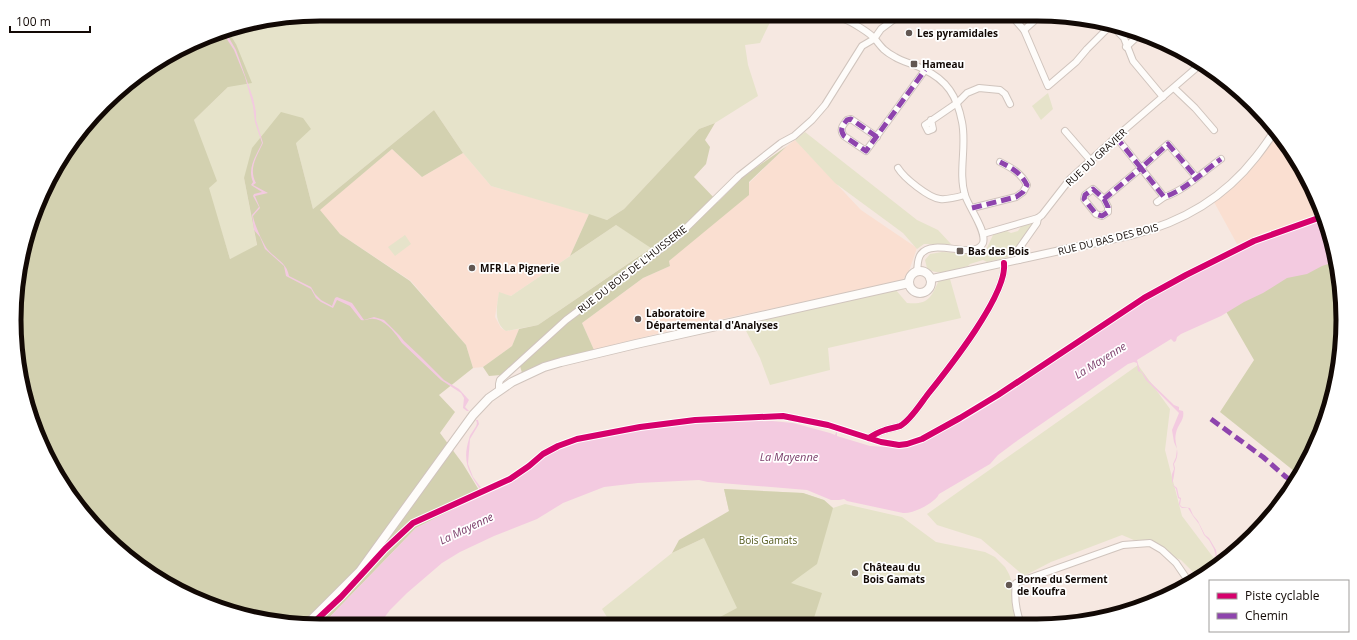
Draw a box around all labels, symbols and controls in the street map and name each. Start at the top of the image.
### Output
scale bar [10,8,90,34]
text: 100 m [16,13,51,30]
place label: Les pyramidales [917,26,998,40]
marker: Les pyramidales [904,28,914,38]
place label: Hameau [922,57,964,71]
marker: Hameau [909,59,919,69]
street label: RUE DU GRAVIER [1062,125,1130,189]
street label: RUE DU BAS DES BOIS [1056,220,1160,258]
street label: RUE DU BOIS DE L'HUISSERIE [574,222,690,316]
place label: Bas des Bois [968,244,1029,258]
marker: Bas des Bois [955,246,965,256]
place label: MFR La Pignerie [480,261,559,275]
marker: MFR La Pignerie [467,263,477,273]
place label: Laboratoire Départemental d'Analyses [646,306,778,332]
marker: Laboratoire Départemental d'Analyses [633,314,643,324]
water label: La Mayenne [1071,338,1129,382]
water label: La Mayenne [760,449,819,464]
water label: La Mayenne [436,508,496,548]
park label: Bois Gamats [739,533,797,547]
place label: Château du Bois Gamats [863,560,925,586]
marker: Château du Bois Gamats [850,568,860,578]
place label: Borne du Serment de Koufra [1017,572,1108,598]
marker: Borne du Serment de Koufra [1004,580,1014,590]
legend [1209,580,1349,632]
text: Piste cyclable [1245,587,1320,604]
text: Chemin [1245,607,1288,624]

